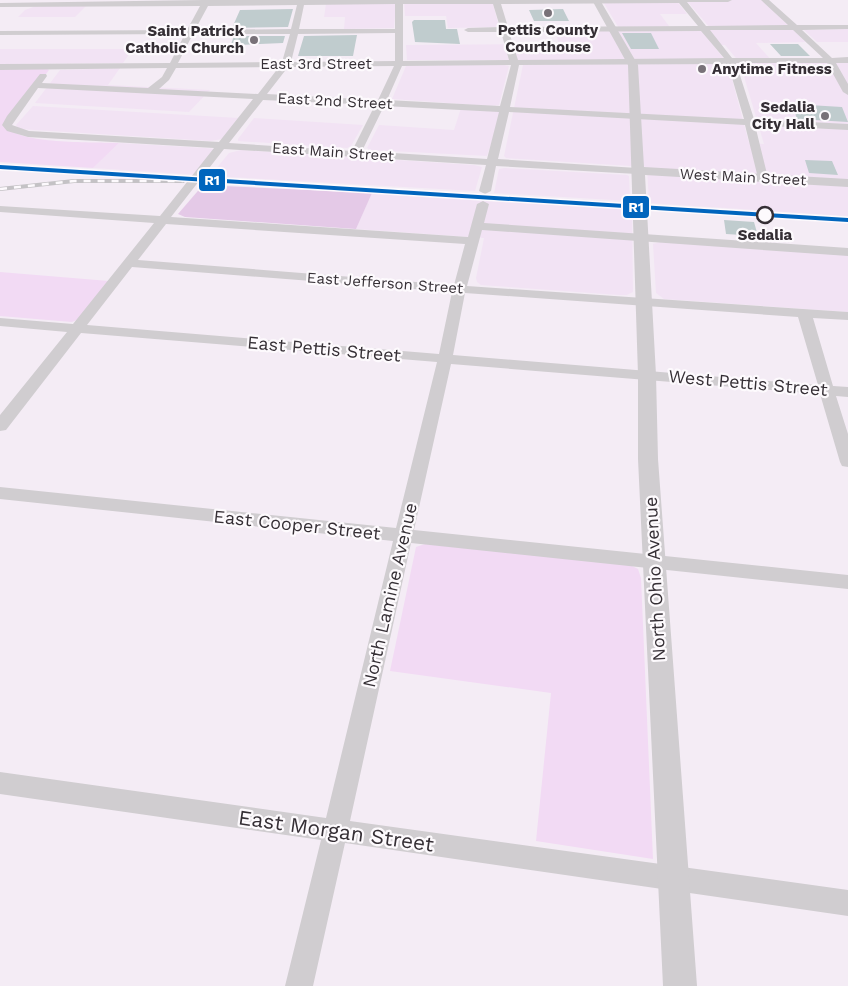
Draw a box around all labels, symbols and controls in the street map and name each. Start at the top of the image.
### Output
marker: Pettis County Courthouse [542,7,554,19]
place label: Pettis County Courthouse [498,21,599,56]
place label: Saint Patrick Catholic Church [125,22,245,57]
marker: Saint Patrick Catholic Church [248,34,260,46]
street label: East 3rd Street [260,55,373,73]
place label: Anytime Fitness [712,60,832,78]
marker: Anytime Fitness [696,63,708,75]
street label: East 2nd Street [277,89,394,113]
place label: Sedalia City Hall [752,98,815,133]
marker: Sedalia City Hall [819,110,831,122]
street label: East Main Street [271,139,395,165]
street label: West Main Street [679,165,807,189]
line badge: R1 [198,168,226,192]
text: R1 [204,172,220,188]
line badge: R1 [622,195,650,219]
text: R1 [628,199,644,215]
marker: Sedalia [756,206,774,224]
place label: Sedalia [738,226,793,244]
street label: East Jefferson Street [306,269,464,297]
street label: East Pettis Street [246,331,402,366]
street label: West Pettis Street [668,365,829,400]
street label: North Ohio Avenue [640,496,669,662]
street label: North Lamine Avenue [358,500,421,689]
street label: East Cooper Street [213,505,382,544]
street label: East Morgan Street [237,804,436,857]

